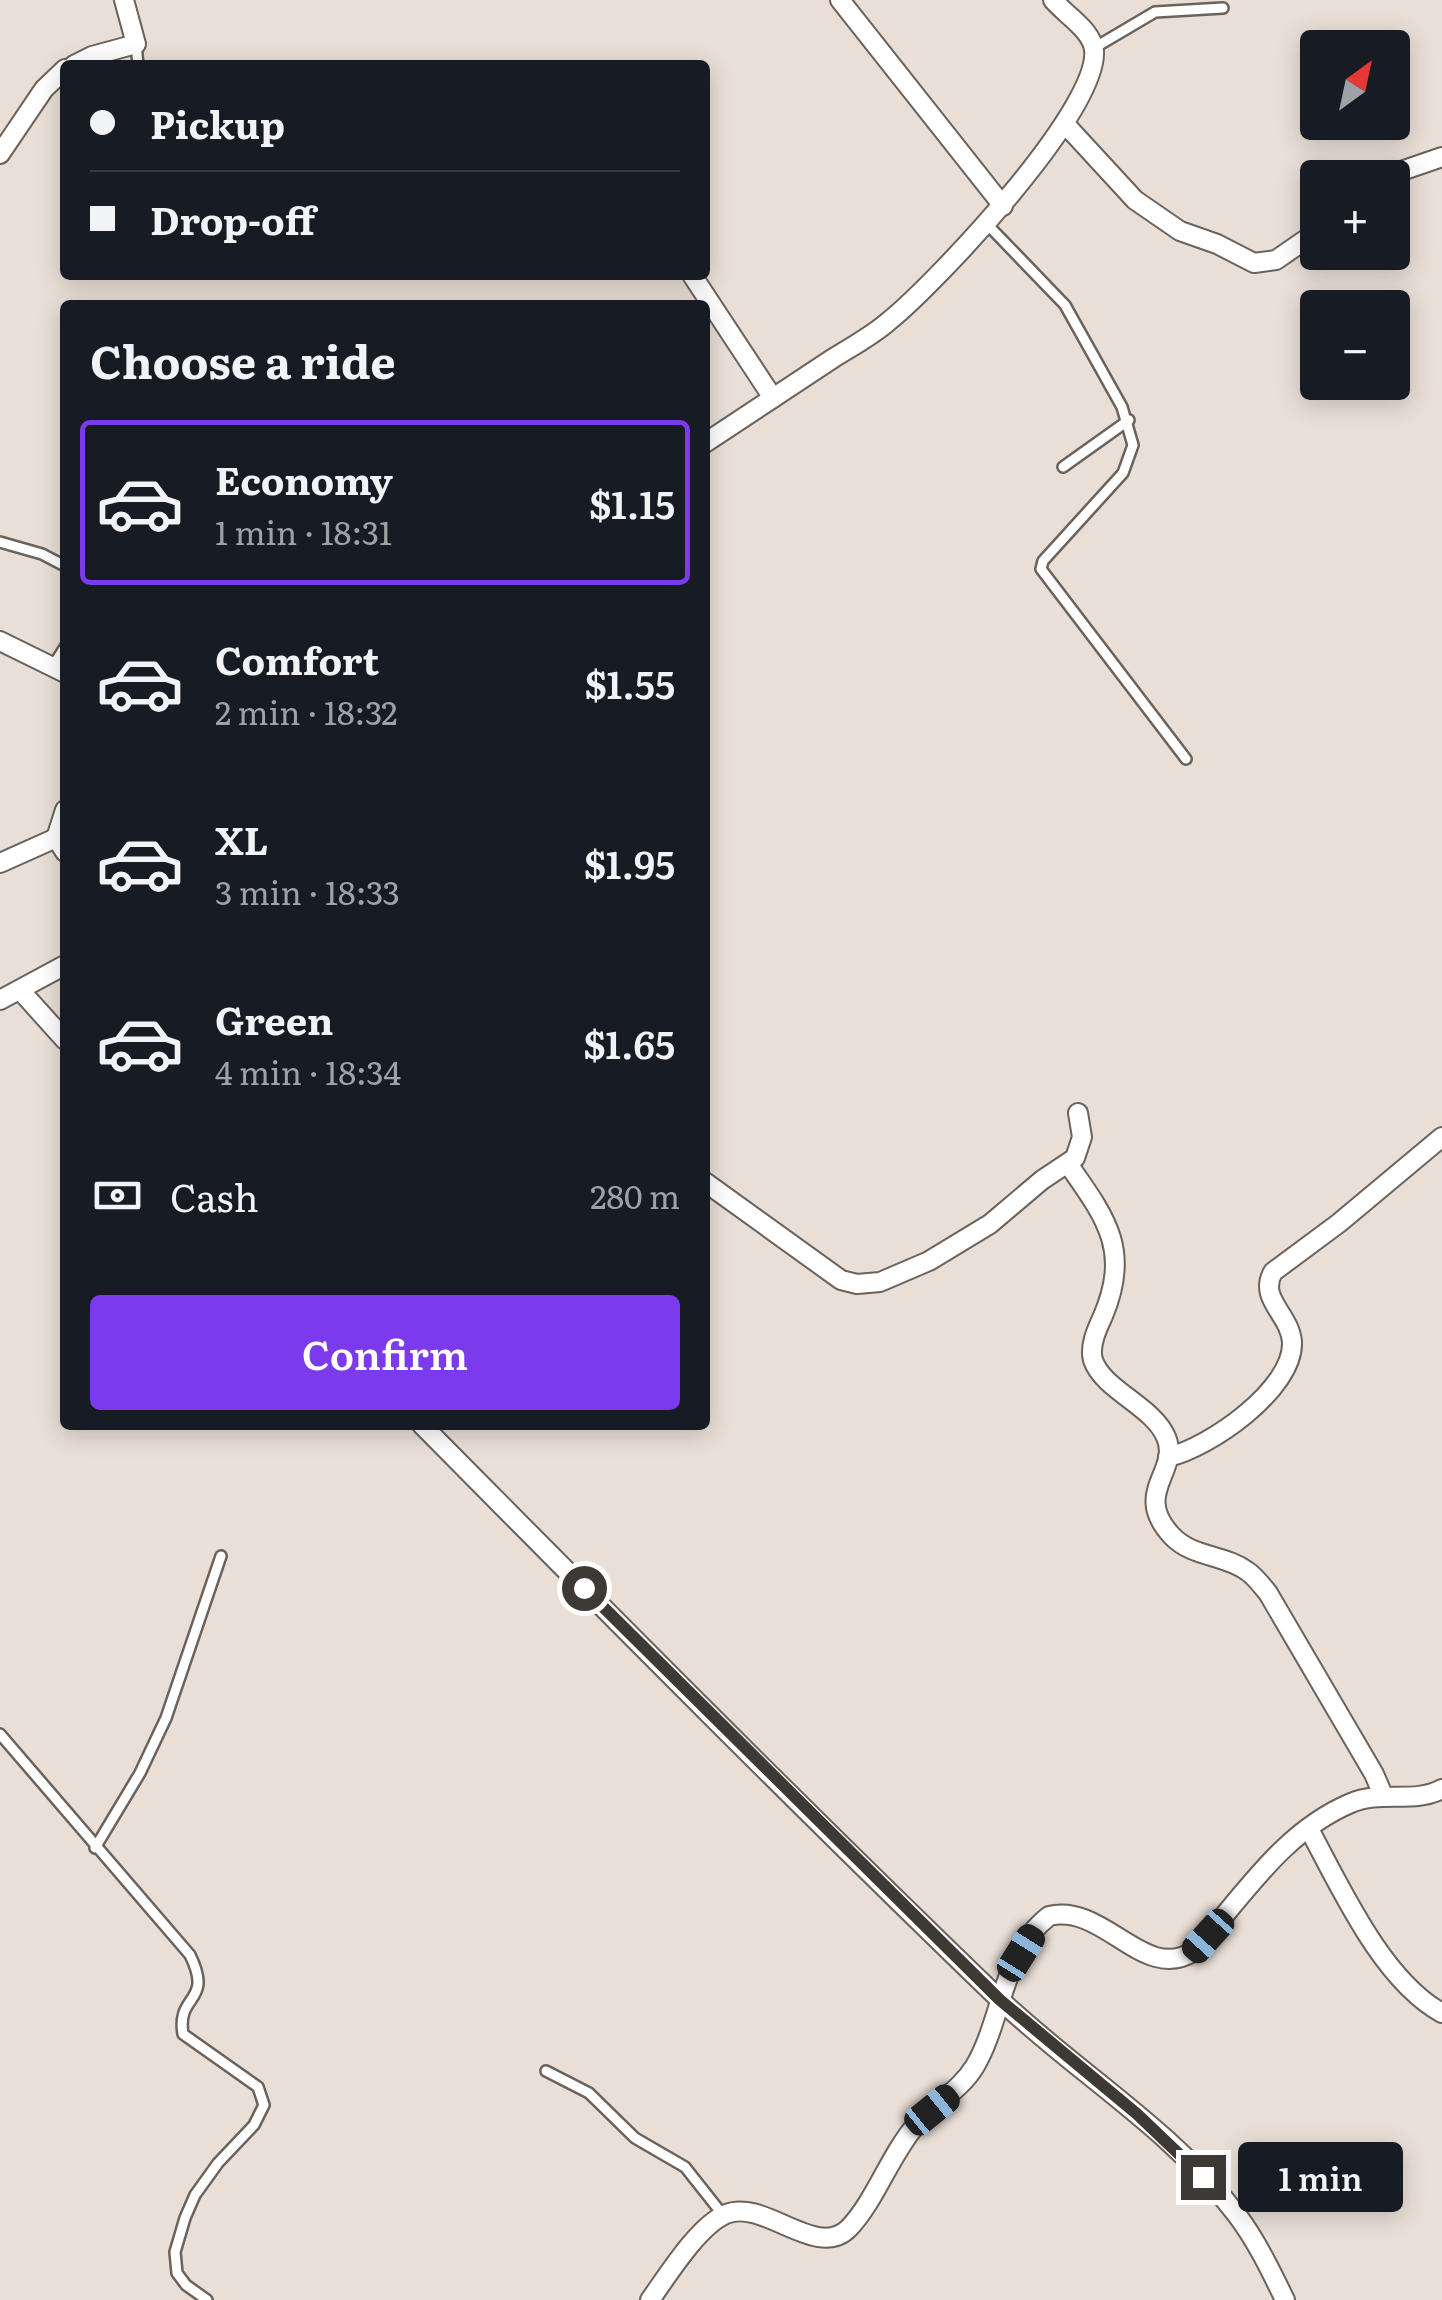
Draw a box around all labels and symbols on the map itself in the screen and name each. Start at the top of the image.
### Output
north arrow [1300,30,1410,140]
route start [562,1566,607,1611]
car [1177,1904,1239,1968]
car [992,1920,1050,1986]
car [899,2079,965,2141]
callout: 1 min [1238,2142,1403,2212]
route end [1181,2155,1226,2200]

